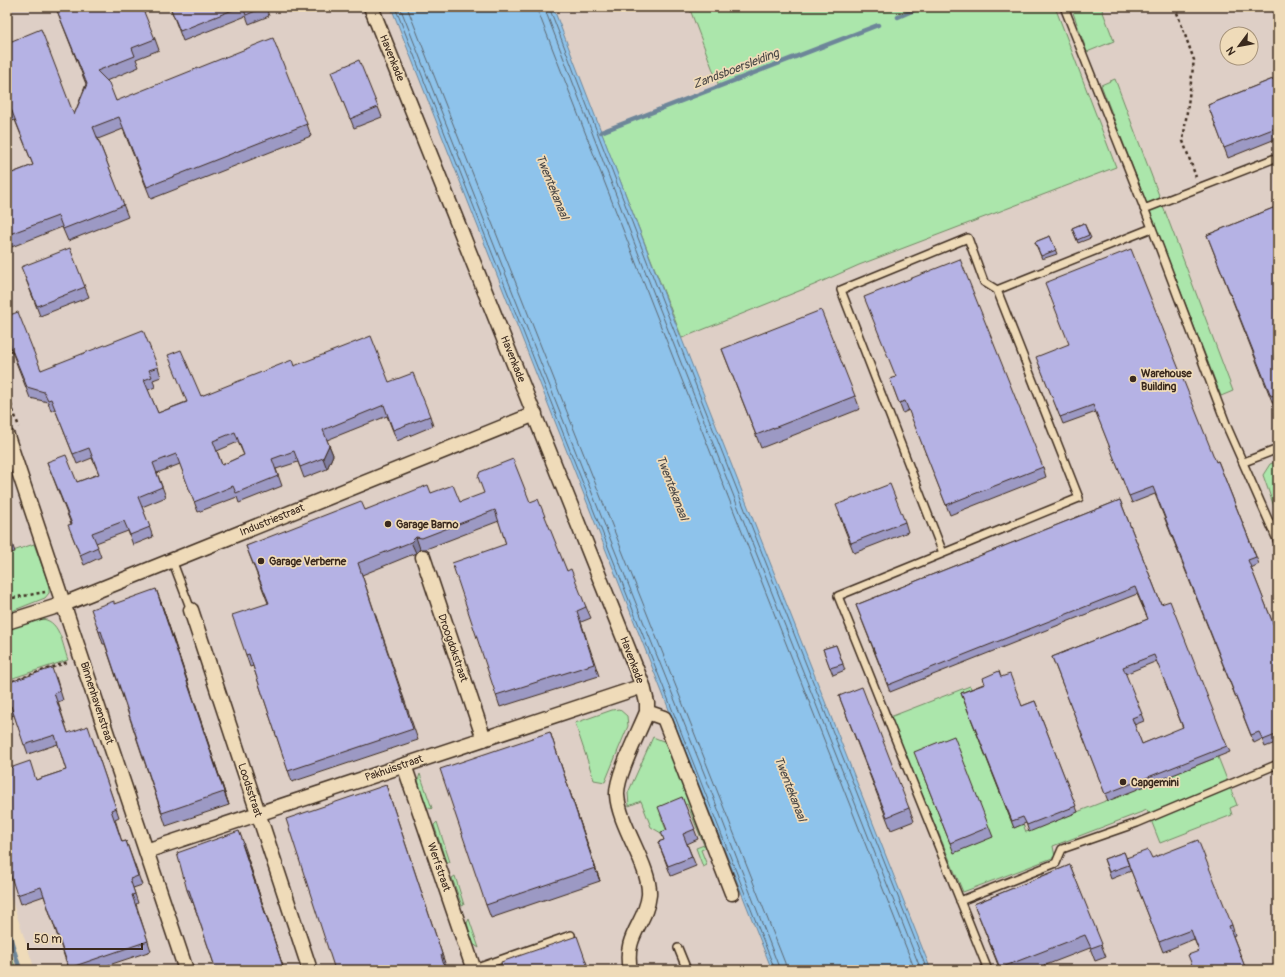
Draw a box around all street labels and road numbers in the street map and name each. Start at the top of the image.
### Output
street label: Havenkade [377,33,407,84]
street label: Havenkade [498,334,528,385]
street label: Industriestraat [238,501,307,539]
street label: Droogdokstraat [435,612,471,684]
street label: Havenkade [617,635,647,686]
street label: Binnenhavenstraat [78,660,117,746]
street label: Pakhuisstraat [363,752,425,784]
street label: Loodsstraat [235,761,265,819]
street label: Werfstraat [425,841,454,894]

